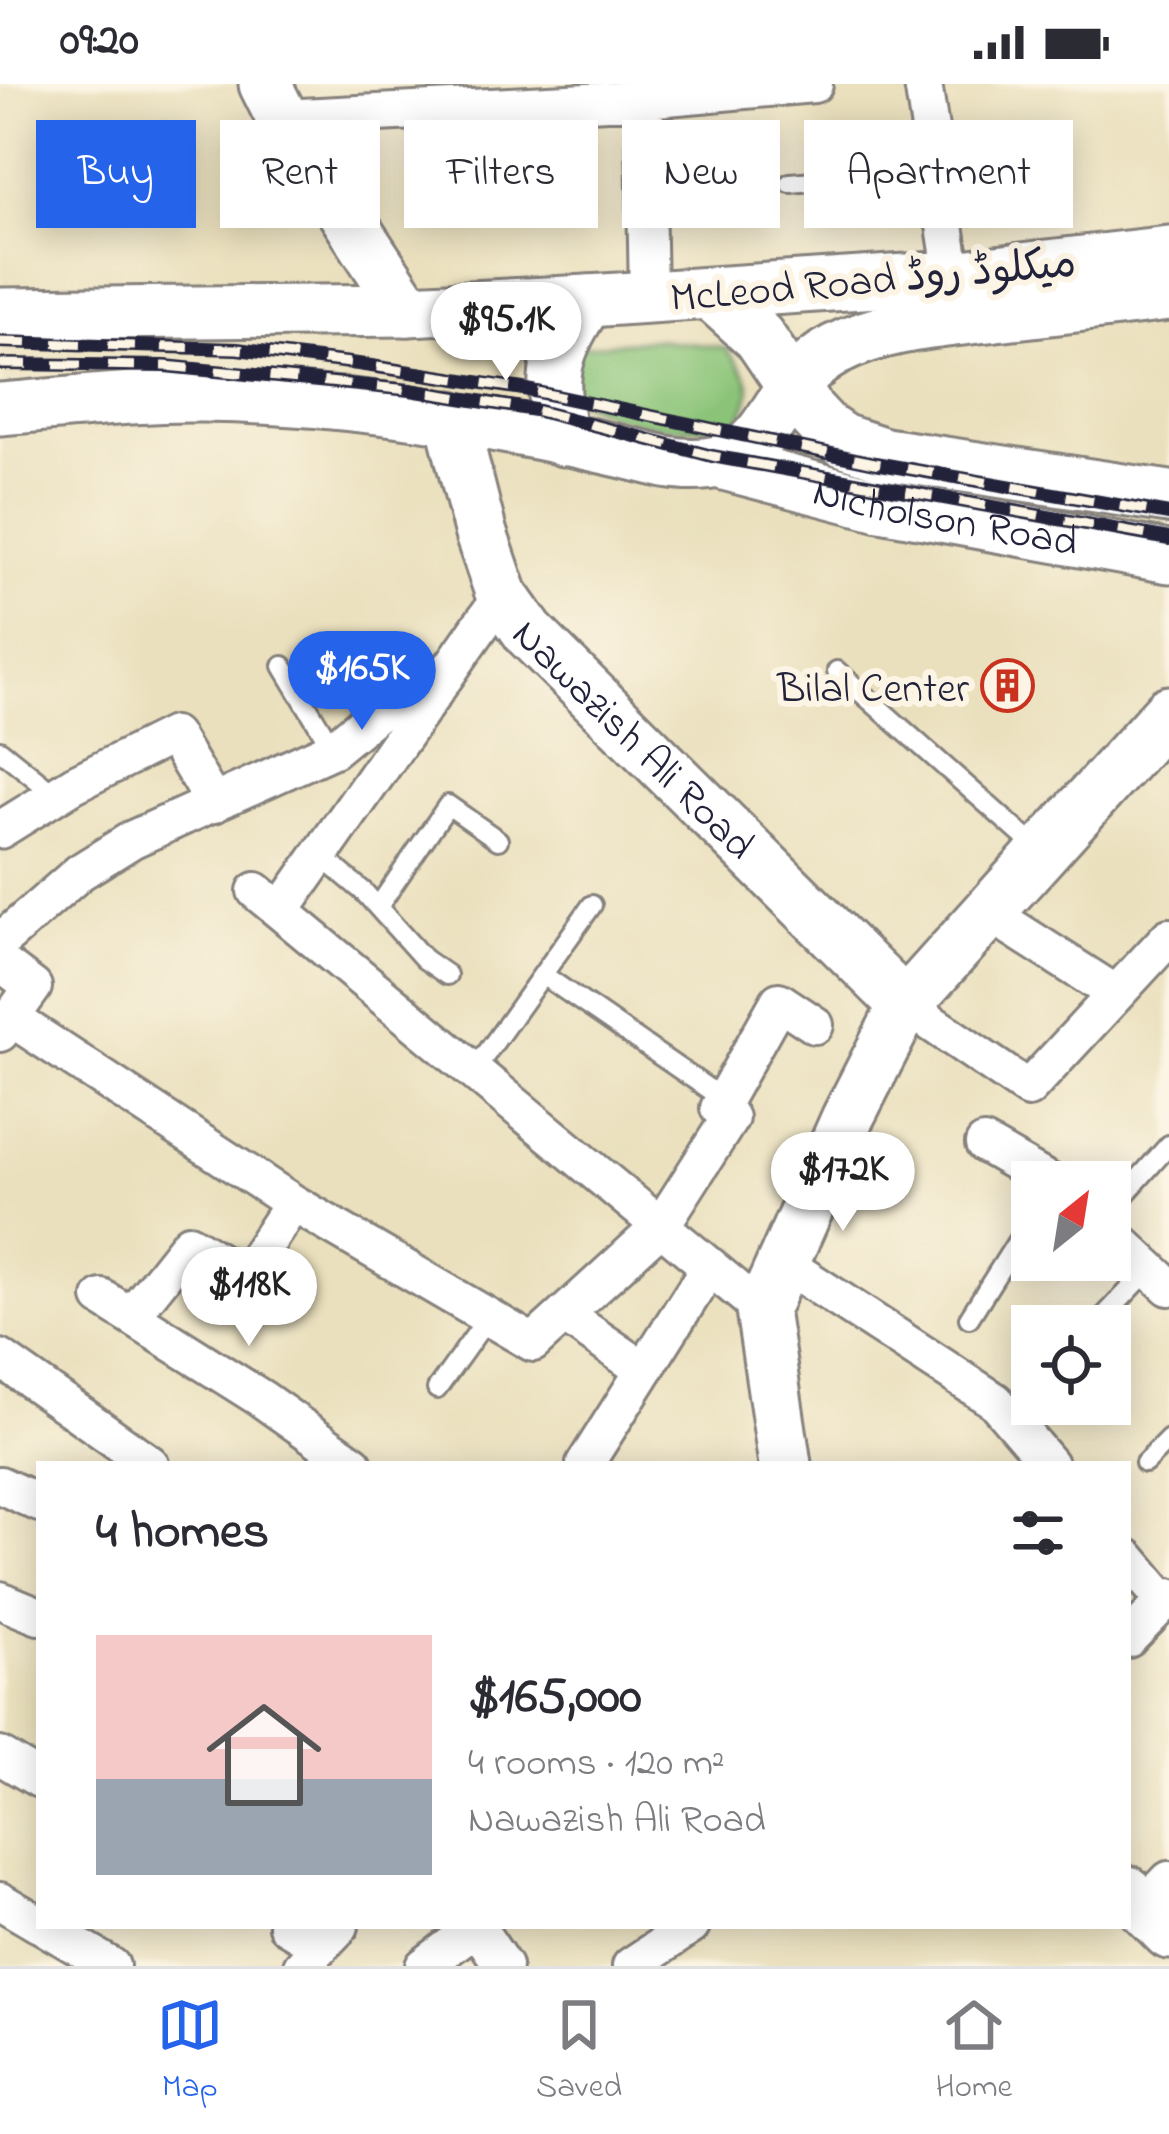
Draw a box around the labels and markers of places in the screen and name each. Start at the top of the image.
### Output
pin: $95.1K [408,282,604,384]
pin: $165K [278,631,446,733]
building icon: Bilal Center [980,658,1036,714]
place label: Bilal Center [776,660,970,721]
pin: $172K [759,1132,927,1234]
pin: $118K [165,1247,333,1349]

